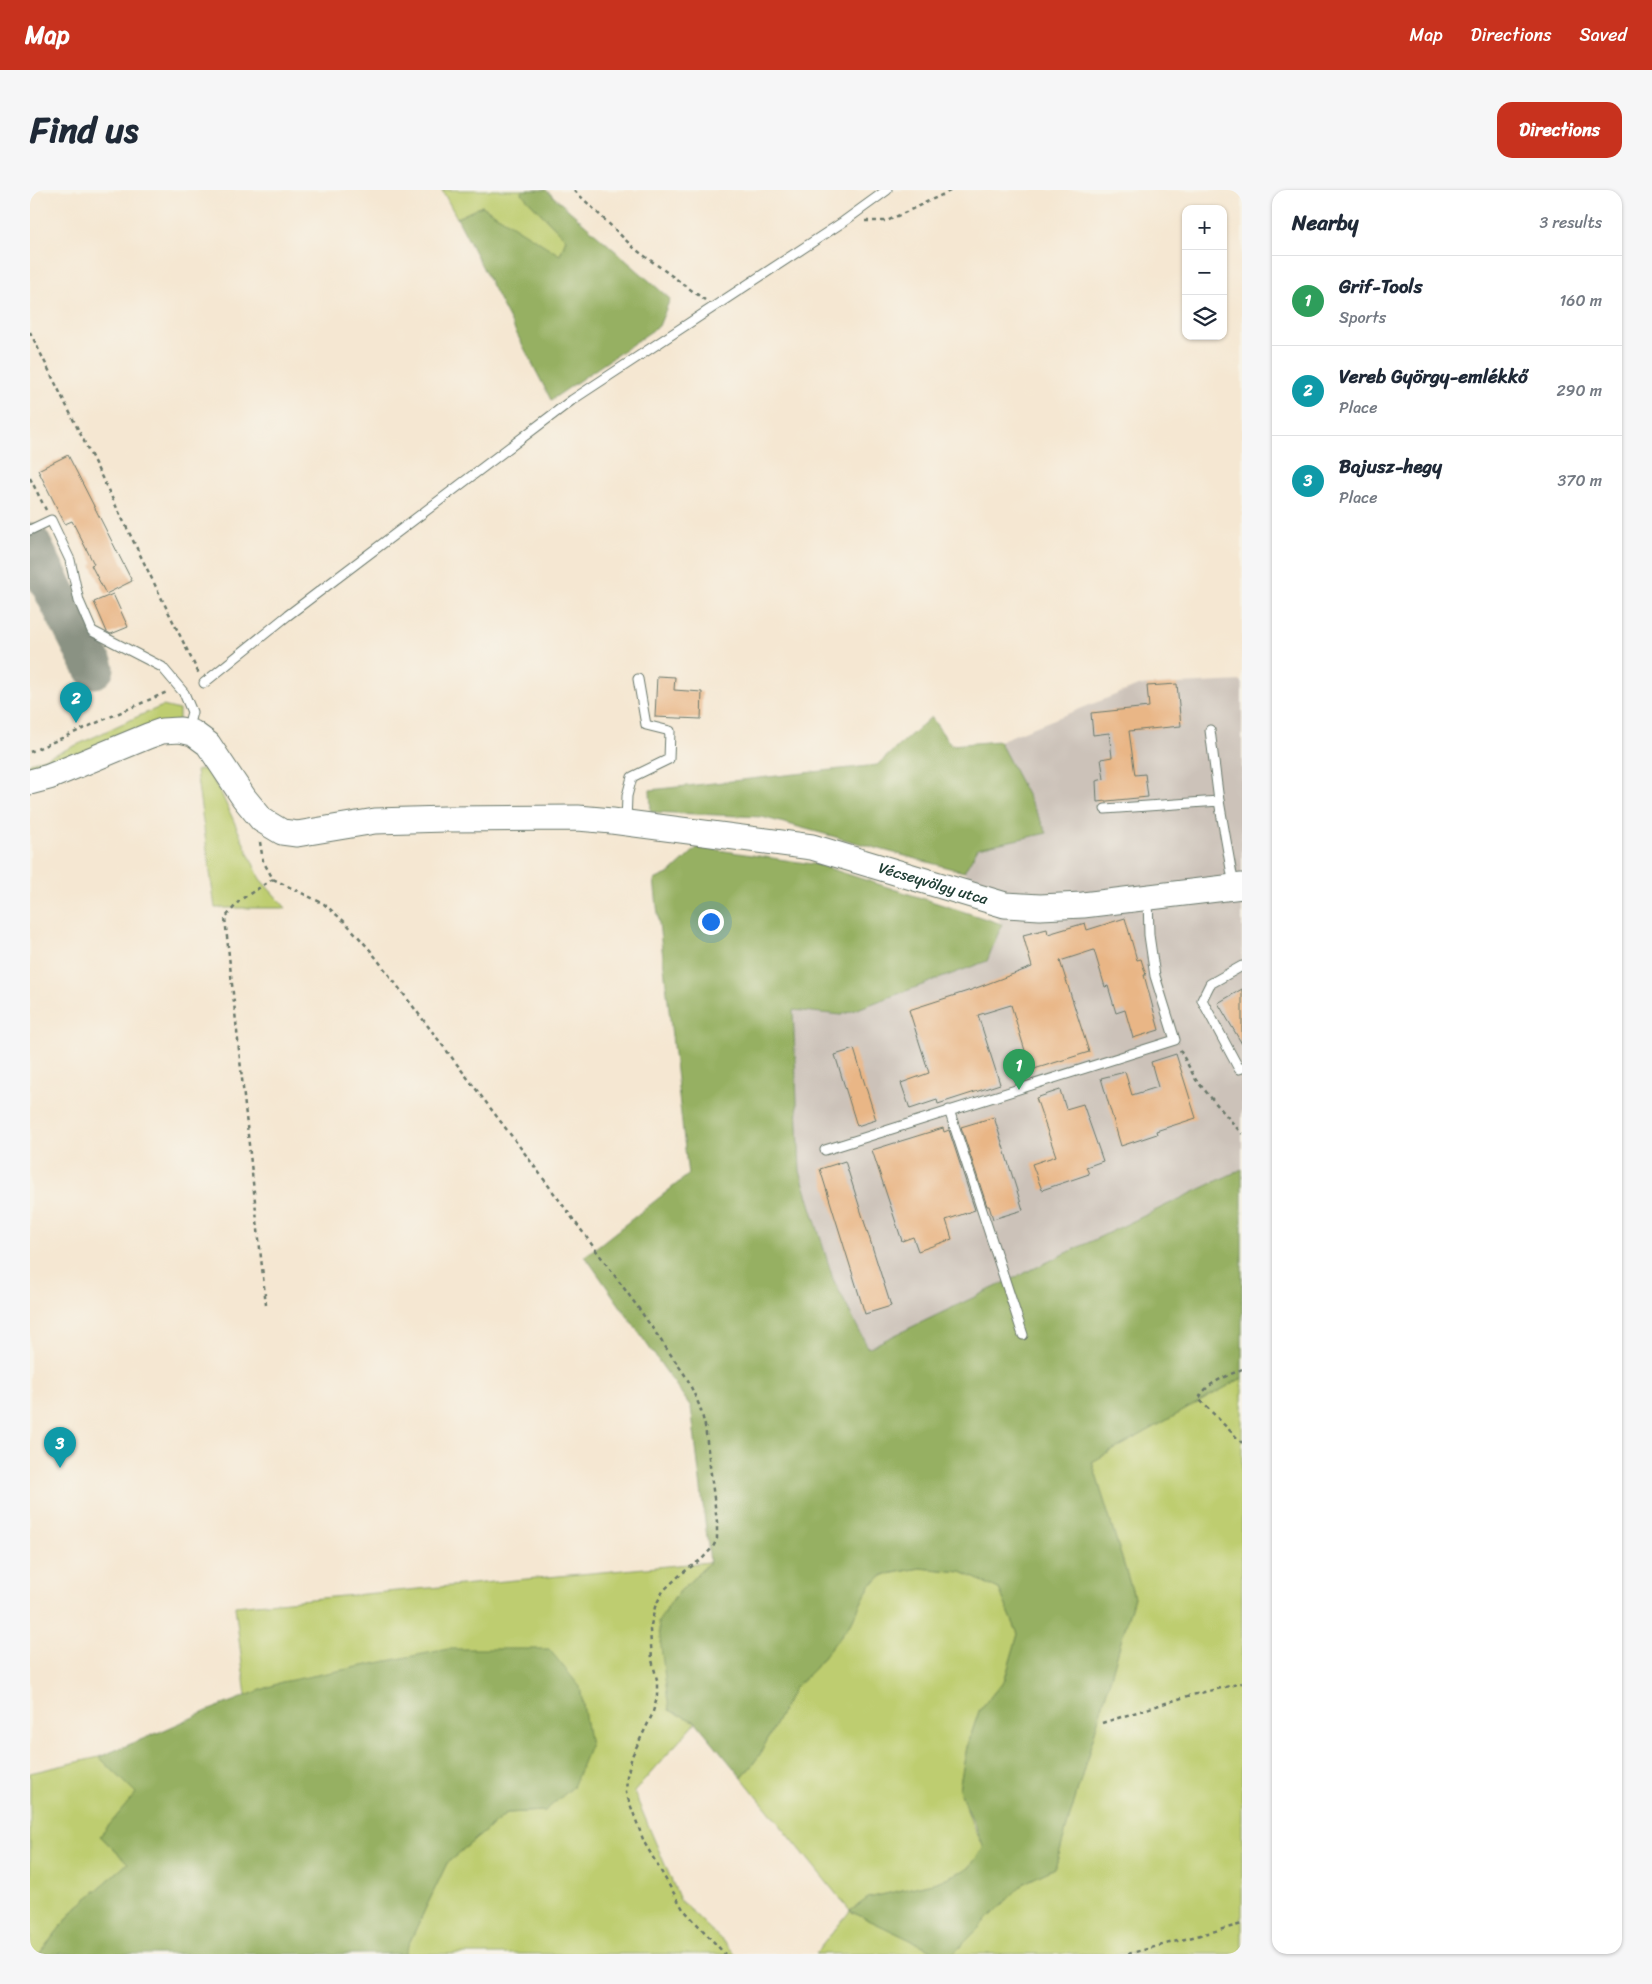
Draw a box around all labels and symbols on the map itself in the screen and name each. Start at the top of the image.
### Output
pin: 2 [60,682,92,723]
street label: Vécseyvölgy utca [875,855,992,912]
your location [698,909,724,935]
pin: 1 [1003,1049,1035,1090]
pin: 3 [44,1427,76,1468]

